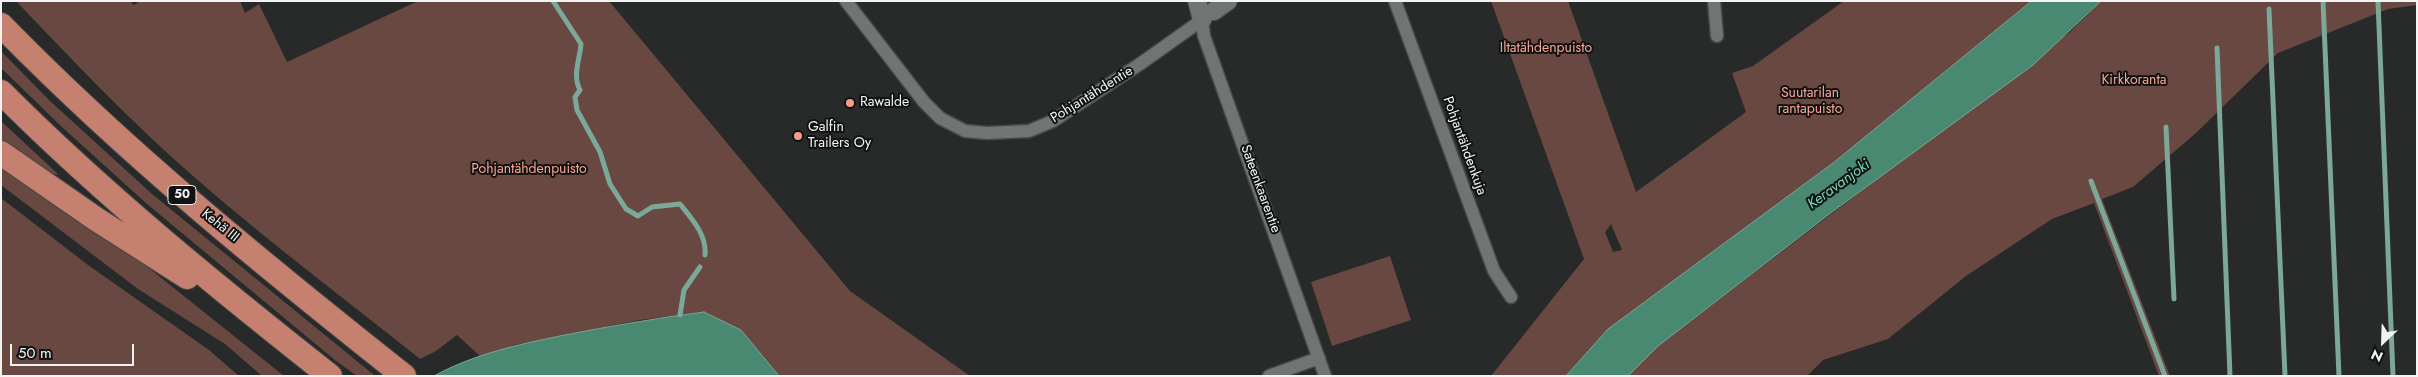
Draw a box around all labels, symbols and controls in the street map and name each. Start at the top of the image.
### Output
park label: Iltatähdenpuisto [1500,41,1592,57]
street label: Pohjantähdentie [1048,63,1136,127]
park label: Kirkkoranta [2101,73,2167,89]
park label: Suutarilan rantapuisto [1778,86,1842,118]
place label: Rawalde [860,95,909,111]
street label: Pohjantähdenkuja [1438,95,1490,197]
marker: Rawalde [844,97,856,109]
place label: Galfin Trailers Oy [808,120,871,152]
marker: Galfin Trailers Oy [792,130,804,142]
street label: Sateenkaarentie [1236,143,1284,235]
water label: Keravanjoki [1804,156,1874,214]
park label: Pohjantähdenpuisto [471,162,587,178]
road number: 50 [168,186,196,204]
street label: Kehä III [198,206,242,246]
north arrow [2358,317,2408,367]
scale bar [12,334,136,366]
text: 50 m [18,342,52,364]
text: N [2368,344,2386,367]

